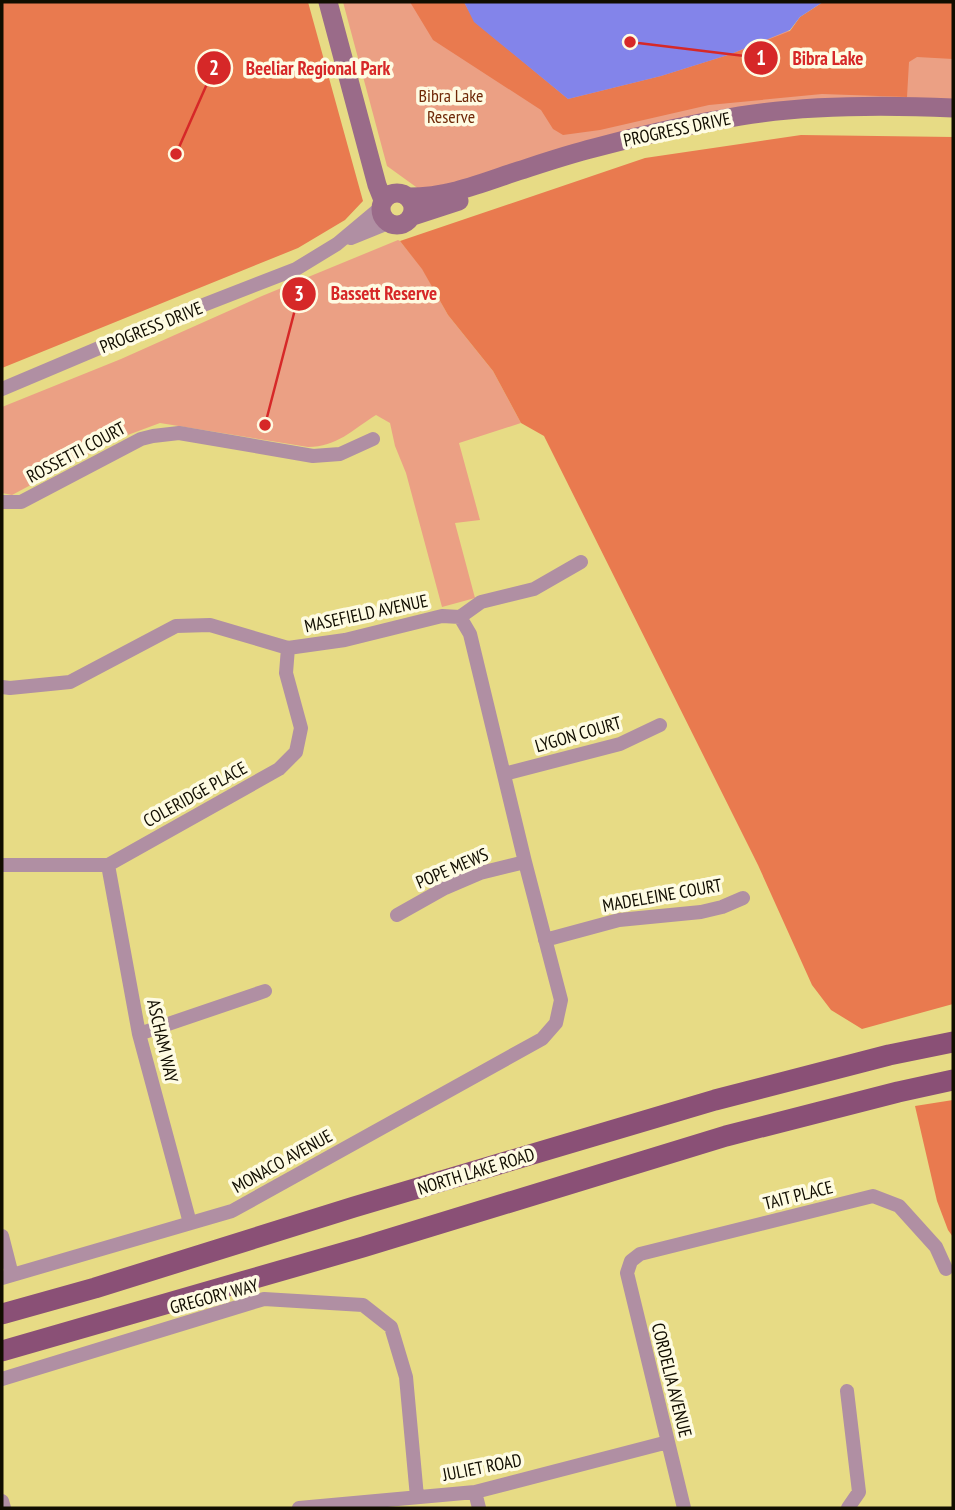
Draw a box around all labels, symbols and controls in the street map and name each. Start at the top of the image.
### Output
callout: Bibra Lake [744,38,878,78]
text: 1 [756,44,766,71]
text: Bibra Lake [793,46,863,70]
callout: Beeliar Regional Park [197,48,404,88]
text: 2 [209,54,219,81]
text: Beeliar Regional Park [246,56,390,80]
park label: Bibra Lake Reserve [419,84,483,128]
street label: PROGRESS DRIVE [621,106,733,152]
callout: Bassett Reserve [282,274,451,314]
text: 3 [294,280,304,307]
text: Bassett Reserve [331,281,437,305]
street label: PROGRESS DRIVE [96,296,206,358]
street label: ROSSETTI COURT [23,416,129,488]
street label: MASEFIELD AVENUE [302,589,430,637]
street label: LYGON COURT [532,711,624,757]
street label: COLERIDGE PLACE [139,756,251,832]
street label: POPE MEWS [412,842,492,894]
street label: MADELEINE COURT [601,873,723,917]
street label: ASCHAM WAY [142,997,184,1086]
street label: MONACO AVENUE [228,1124,336,1198]
street label: NORTH LAKE ROAD [415,1142,537,1200]
street label: TAIT PLACE [761,1175,835,1215]
street label: GREGORY WAY [167,1273,261,1319]
street label: CORDELIA AVENUE [647,1320,697,1440]
street label: JULIET ROAD [440,1448,523,1486]

